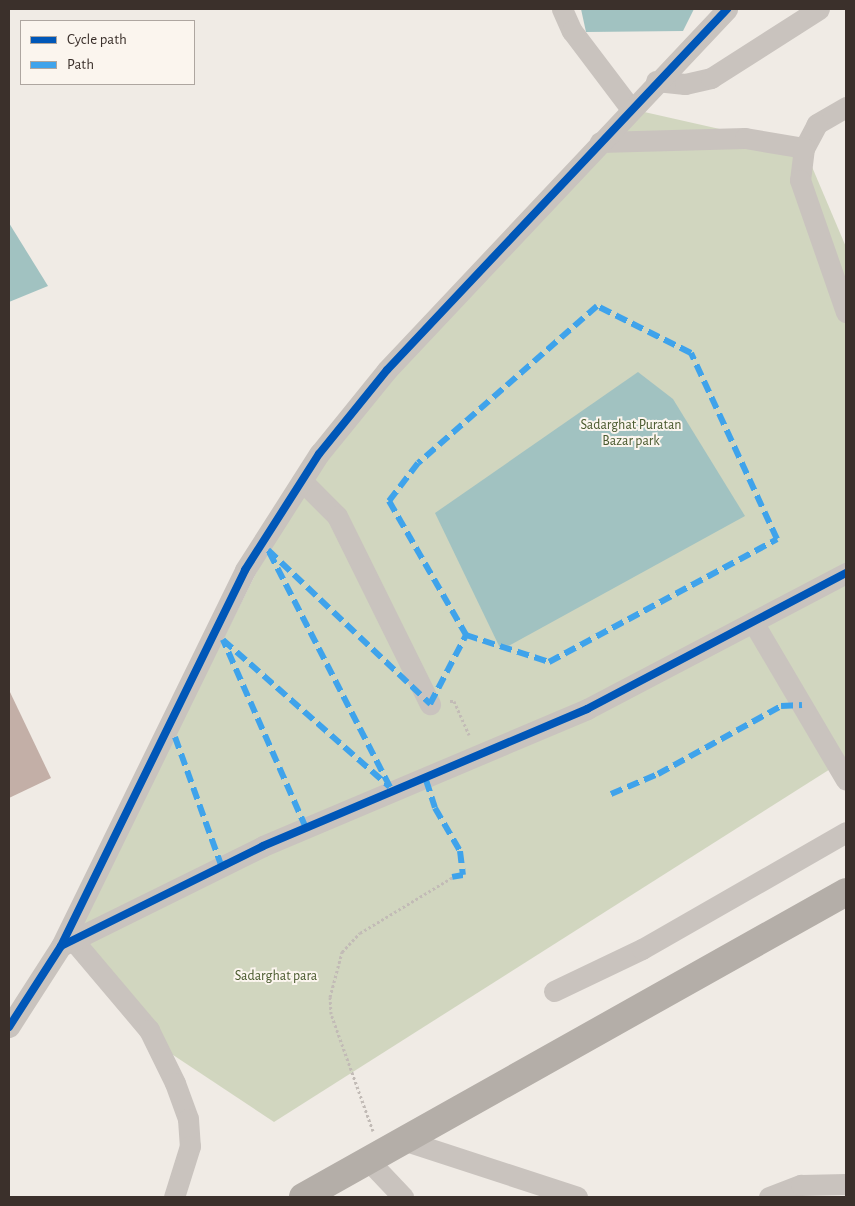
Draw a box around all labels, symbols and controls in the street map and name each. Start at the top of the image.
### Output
legend [20,20,195,85]
text: Cycle path [67,32,127,47]
text: Path [67,57,94,72]
park label: Sadarghat Puratan Bazar park [580,417,682,450]
park label: Sadarghat para [235,968,317,984]

